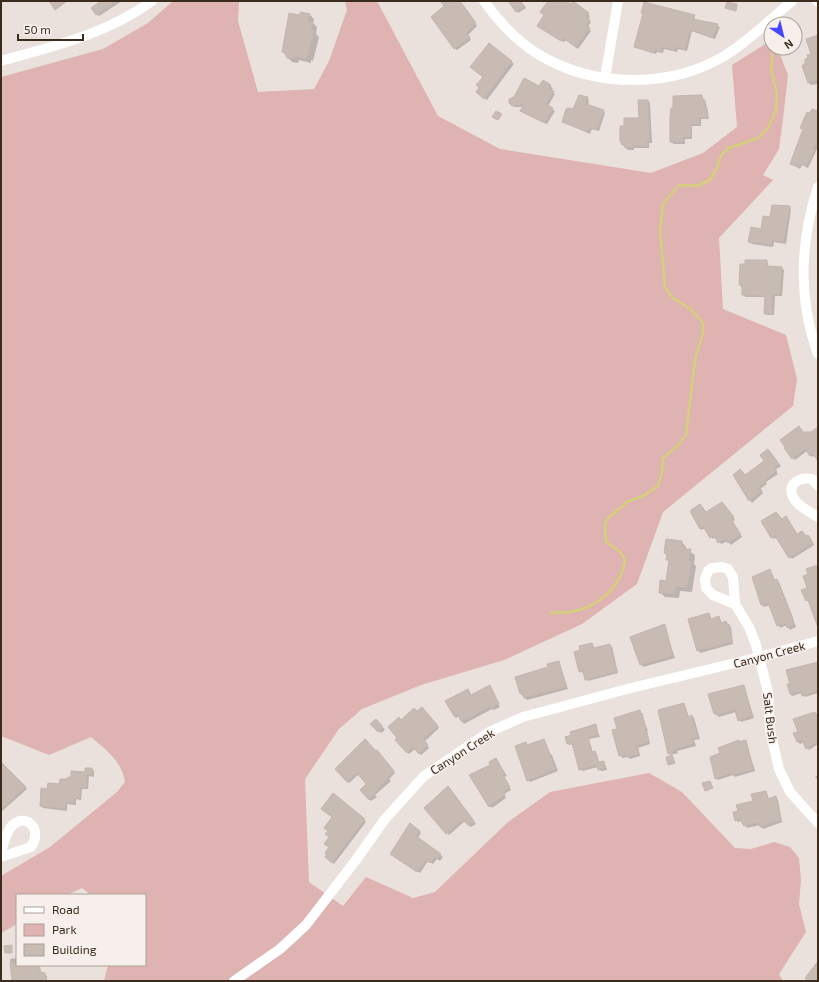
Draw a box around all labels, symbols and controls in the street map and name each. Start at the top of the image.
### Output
scale bar [18,16,83,42]
north arrow [763,16,803,56]
text: 50 m [24,22,51,36]
text: N [782,37,796,52]
street label: Canyon Creek [732,638,806,670]
street label: Salt Bush [761,692,781,744]
street label: Canyon Creek [427,725,497,777]
legend [16,894,146,966]
text: Road [52,902,80,916]
text: Park [52,922,77,936]
text: Building [52,942,97,956]

